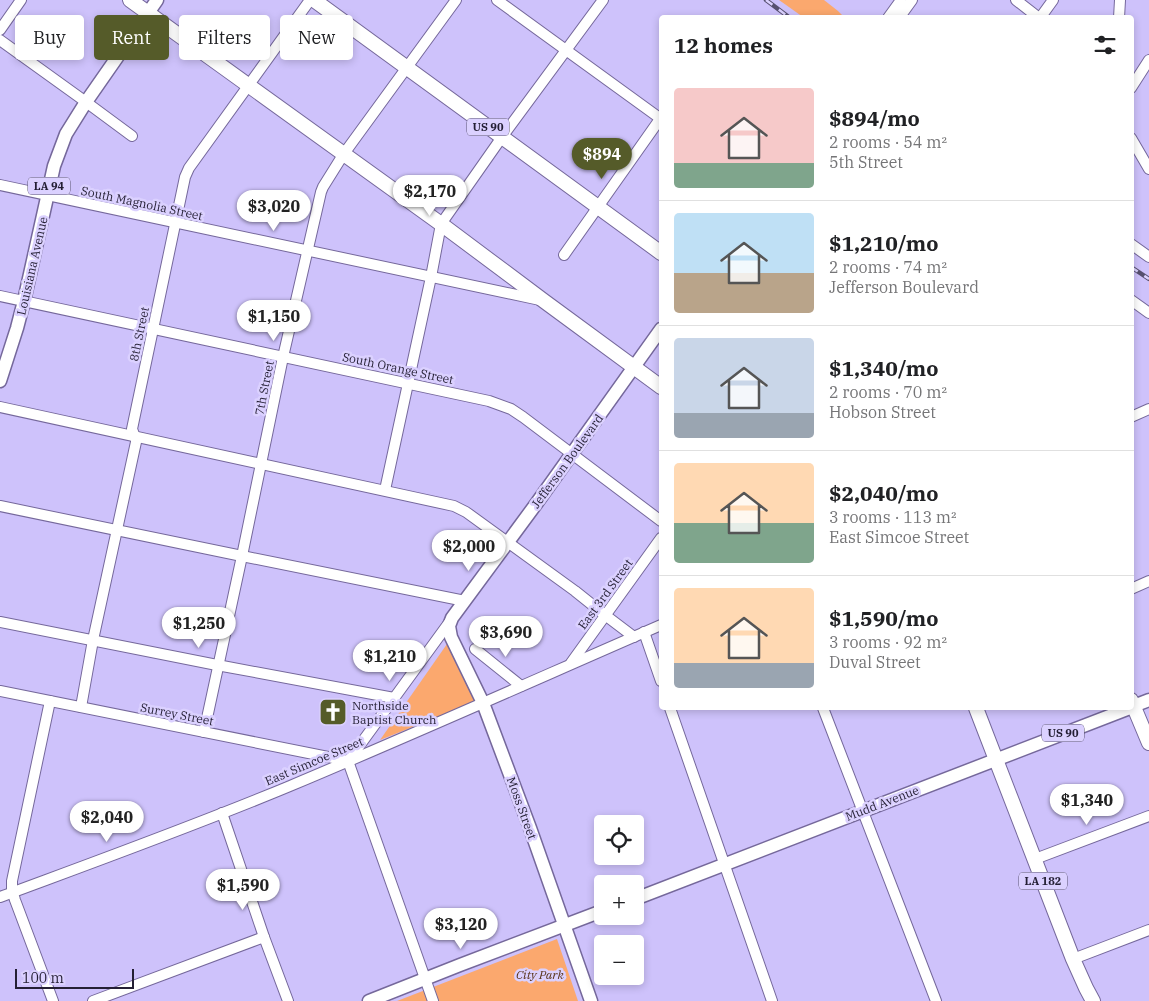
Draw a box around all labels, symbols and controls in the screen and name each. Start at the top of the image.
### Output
chip: Buy [15,15,84,60]
chip: Rent [94,15,169,60]
chip: Filters [179,15,270,60]
chip: New [280,15,353,60]
text: 12 homes [674,31,773,59]
icon: filters [1091,31,1119,59]
text: $894/mo [829,104,920,132]
icon: home [714,108,774,168]
road number: US 90 [467,118,509,136]
text: 2 rooms · 54 m² [829,132,947,152]
pin: $894 [572,138,632,180]
text: $894 [583,144,621,164]
text: 5th Street [829,152,903,172]
pin: $2,170 [389,174,471,217]
road number: LA 94 [28,178,70,195]
text: $2,170 [404,181,456,201]
street label: South Magnolia Street [80,183,204,223]
pin: $3,020 [233,190,315,232]
text: $3,020 [248,196,300,216]
street label: Louisiana Avenue [13,215,51,317]
text: $1,210/mo [829,229,938,257]
icon: home [714,233,774,293]
text: 2 rooms · 74 m² [829,257,947,277]
text: Jefferson Boulevard [829,277,979,297]
pin: $1,150 [233,300,315,342]
street label: 8th Street [126,305,152,363]
text: $1,150 [248,306,300,326]
street label: South Orange Street [341,349,455,387]
text: $1,340/mo [829,354,938,382]
icon: home [714,358,774,418]
street label: 7th Street [251,359,277,417]
text: 2 rooms · 70 m² [829,382,947,402]
text: Hobson Street [829,402,936,422]
street label: Jefferson Boulevard [528,411,606,511]
text: $2,040/mo [829,479,938,507]
icon: home [714,483,774,543]
text: 3 rooms · 113 m² [829,507,957,527]
text: East Simcoe Street [829,527,969,547]
pin: $2,000 [428,530,510,572]
text: $2,000 [443,536,495,556]
street label: East 3rd Street [574,556,636,632]
text: $1,590/mo [829,604,938,632]
pin: $1,250 [158,606,240,649]
icon: home [714,608,774,668]
text: $1,250 [173,613,225,633]
pin: $3,690 [465,616,547,658]
text: $3,690 [480,622,532,642]
text: 3 rooms · 92 m² [829,632,947,652]
pin: $1,210 [349,640,431,682]
text: $1,210 [364,646,416,666]
text: Duval Street [829,652,921,672]
church icon: Northside Baptist Church [318,697,348,727]
place label: Northside Baptist Church [352,698,437,727]
street label: Surrey Street [139,700,215,728]
road number: US 90 [1042,724,1084,741]
street label: East Simcoe Street [263,734,365,788]
street label: Moss Street [504,775,540,841]
street label: Mudd Avenue [843,782,921,824]
pin: $1,340 [1046,784,1128,826]
text: $1,340 [1061,790,1113,810]
pin: $2,040 [66,800,148,843]
text: $2,040 [81,807,133,827]
map controls [594,815,644,985]
button: locate [594,815,644,865]
pin: $1,590 [202,868,284,911]
road number: LA 182 [1019,872,1067,889]
text: $1,590 [217,875,269,895]
button: + [594,875,644,925]
pin: $3,120 [420,908,502,950]
text: $3,120 [435,914,487,934]
button: − [594,935,644,985]
scale bar [15,966,134,989]
park label: City Park [516,967,565,982]
text: 100 m [22,969,64,987]

